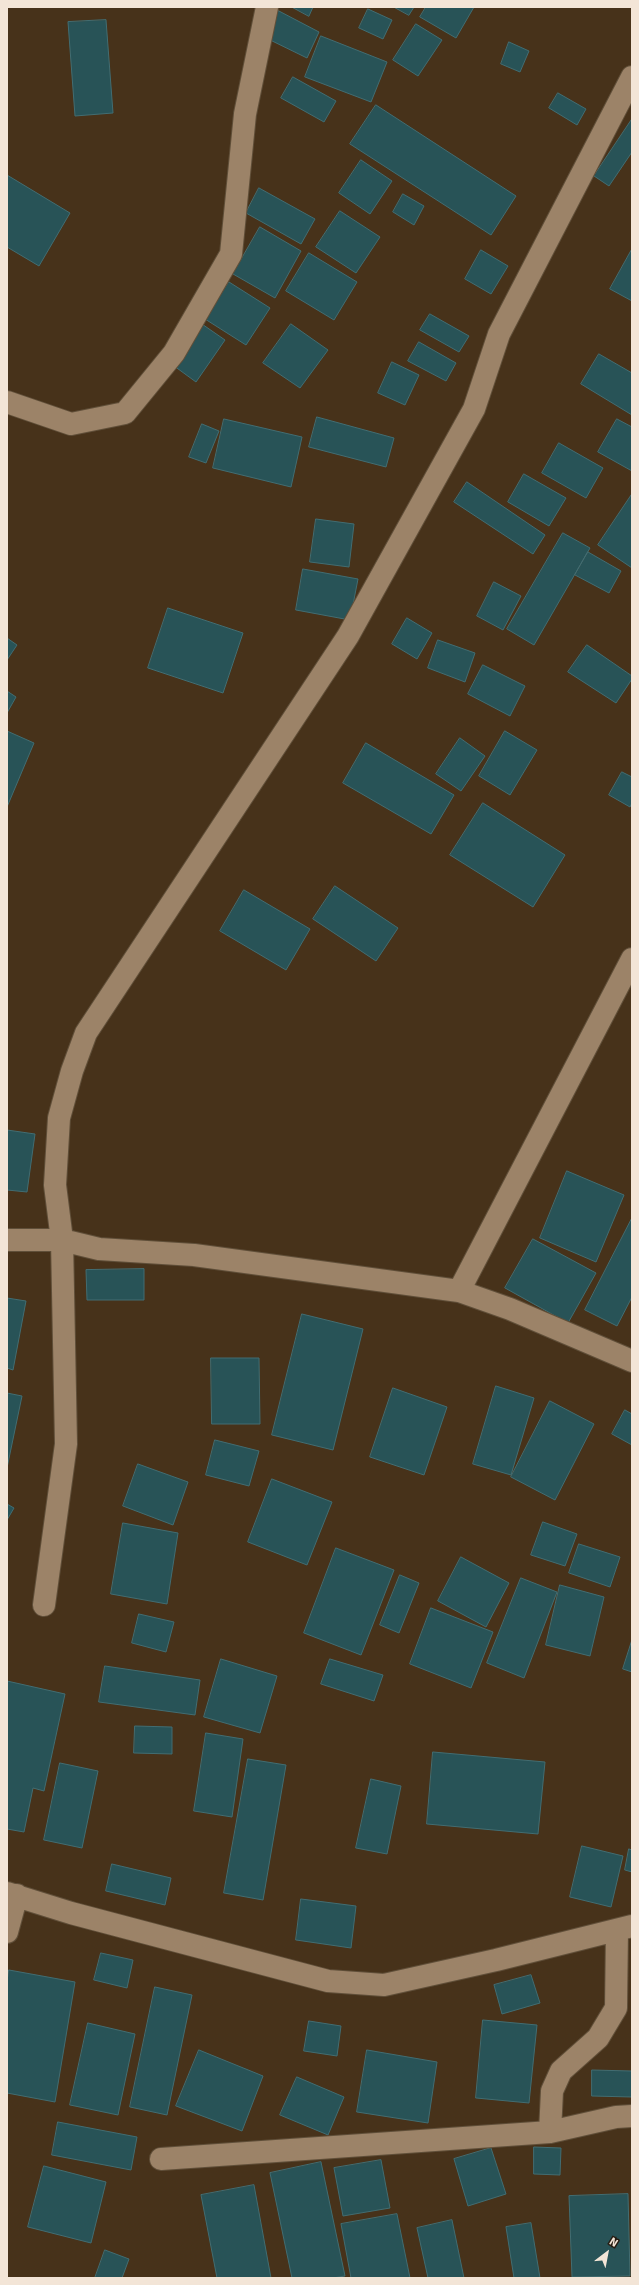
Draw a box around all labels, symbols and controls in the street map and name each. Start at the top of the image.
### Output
north arrow [587,2233,627,2273]
text: N [607,2235,620,2250]

